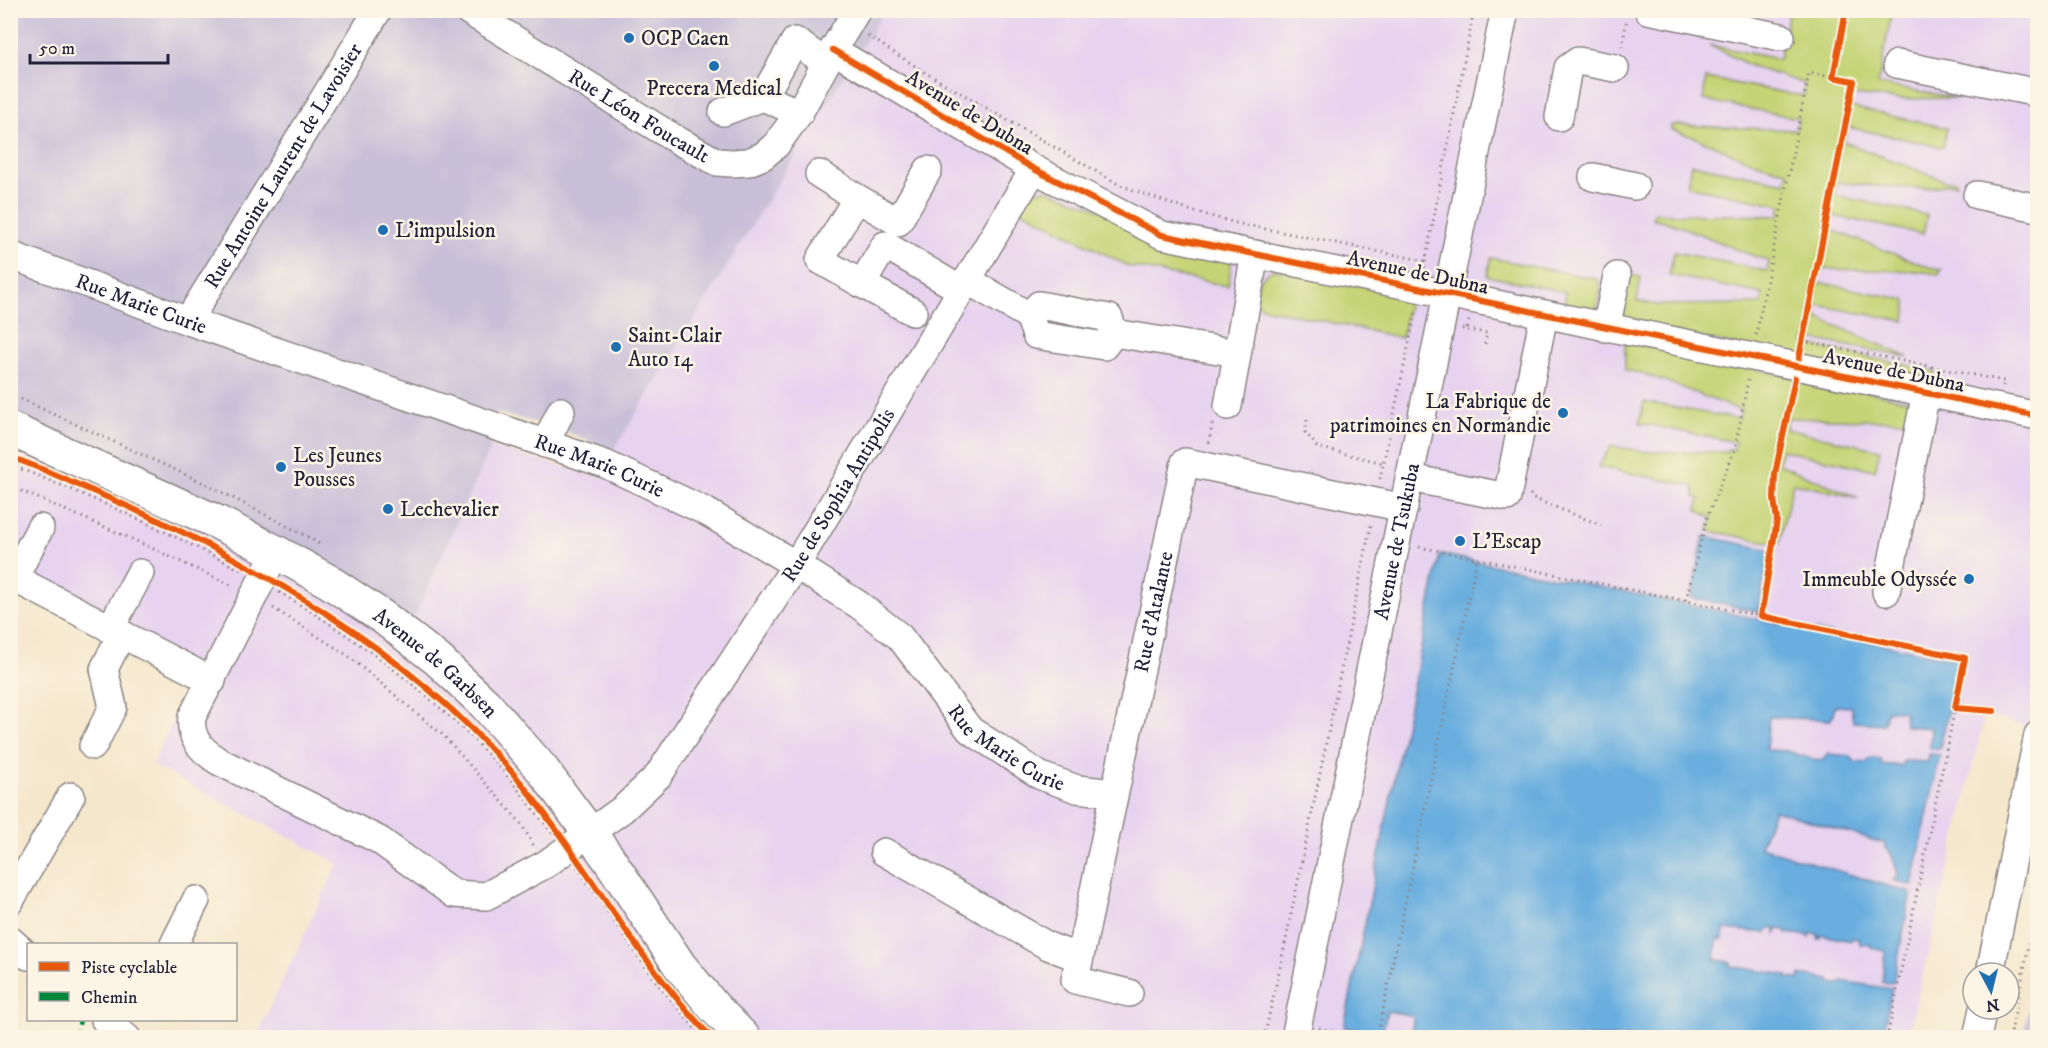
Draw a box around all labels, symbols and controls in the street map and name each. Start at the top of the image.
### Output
place label: OCP Caen [641,26,729,52]
scale bar [30,27,168,65]
marker: OCP Caen [622,31,636,45]
text: 50 m [39,38,75,60]
street label: Rue Antoine Laurent de Lavoisier [199,39,369,293]
marker: Precera Medical [707,59,721,73]
street label: Rue Léon Foucault [563,64,714,169]
street label: Avenue de Dubna [901,65,1038,161]
place label: Precera Medical [646,76,782,102]
place label: L'impulsion [395,218,496,244]
marker: L'impulsion [376,223,390,237]
street label: Avenue de Dubna [1345,245,1491,301]
street label: Rue Marie Curie [72,268,210,341]
place label: Saint-Clair Auto 14 [628,323,722,373]
marker: Saint-Clair Auto 14 [609,340,623,354]
street label: Avenue de Dubna [1821,343,1967,399]
place label: La Fabrique de patrimoines en Normandie [1329,389,1551,439]
street label: Rue de Sophia Antipolis [776,404,901,587]
marker: La Fabrique de patrimoines en Normandie [1556,406,1570,420]
street label: Rue Marie Curie [531,429,669,504]
place label: Les Jeunes Pousses [293,443,382,493]
marker: Les Jeunes Pousses [274,460,288,474]
street label: Avenue de Tsukuba [1369,461,1426,622]
place label: Lechevalier [400,497,499,523]
marker: Lechevalier [381,502,395,516]
place label: L'Escap [1472,529,1541,555]
marker: L'Escap [1453,534,1467,548]
street label: Rue d'Atalante [1129,549,1180,675]
place label: Immeuble Odyssée [1802,567,1957,593]
marker: Immeuble Odyssée [1962,572,1976,586]
street label: Avenue de Garbsen [368,602,503,724]
street label: Rue Marie Curie [941,700,1068,798]
legend [27,943,237,1021]
text: Piste cyclable [81,957,177,979]
north arrow [1961,961,2021,1021]
text: Chemin [81,987,138,1009]
text: N [1985,994,2000,1016]

